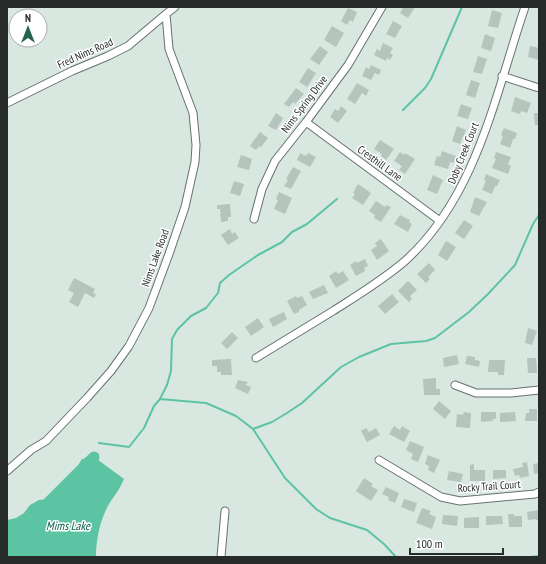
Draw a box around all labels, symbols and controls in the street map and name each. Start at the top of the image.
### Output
north arrow [8,8,48,48]
text: N [25,11,31,25]
street label: Fred Nims Road [55,34,115,71]
street label: Nims Spring Drive [278,72,330,135]
street label: Doby Creek Court [444,120,482,186]
street label: Cresthill Lane [355,142,406,184]
street label: Nims Lake Road [138,227,172,289]
street label: Rocky Trail Court [457,477,521,495]
water label: Mims Lake [46,518,91,533]
scale bar [410,530,503,556]
text: 100 m [416,536,443,551]

